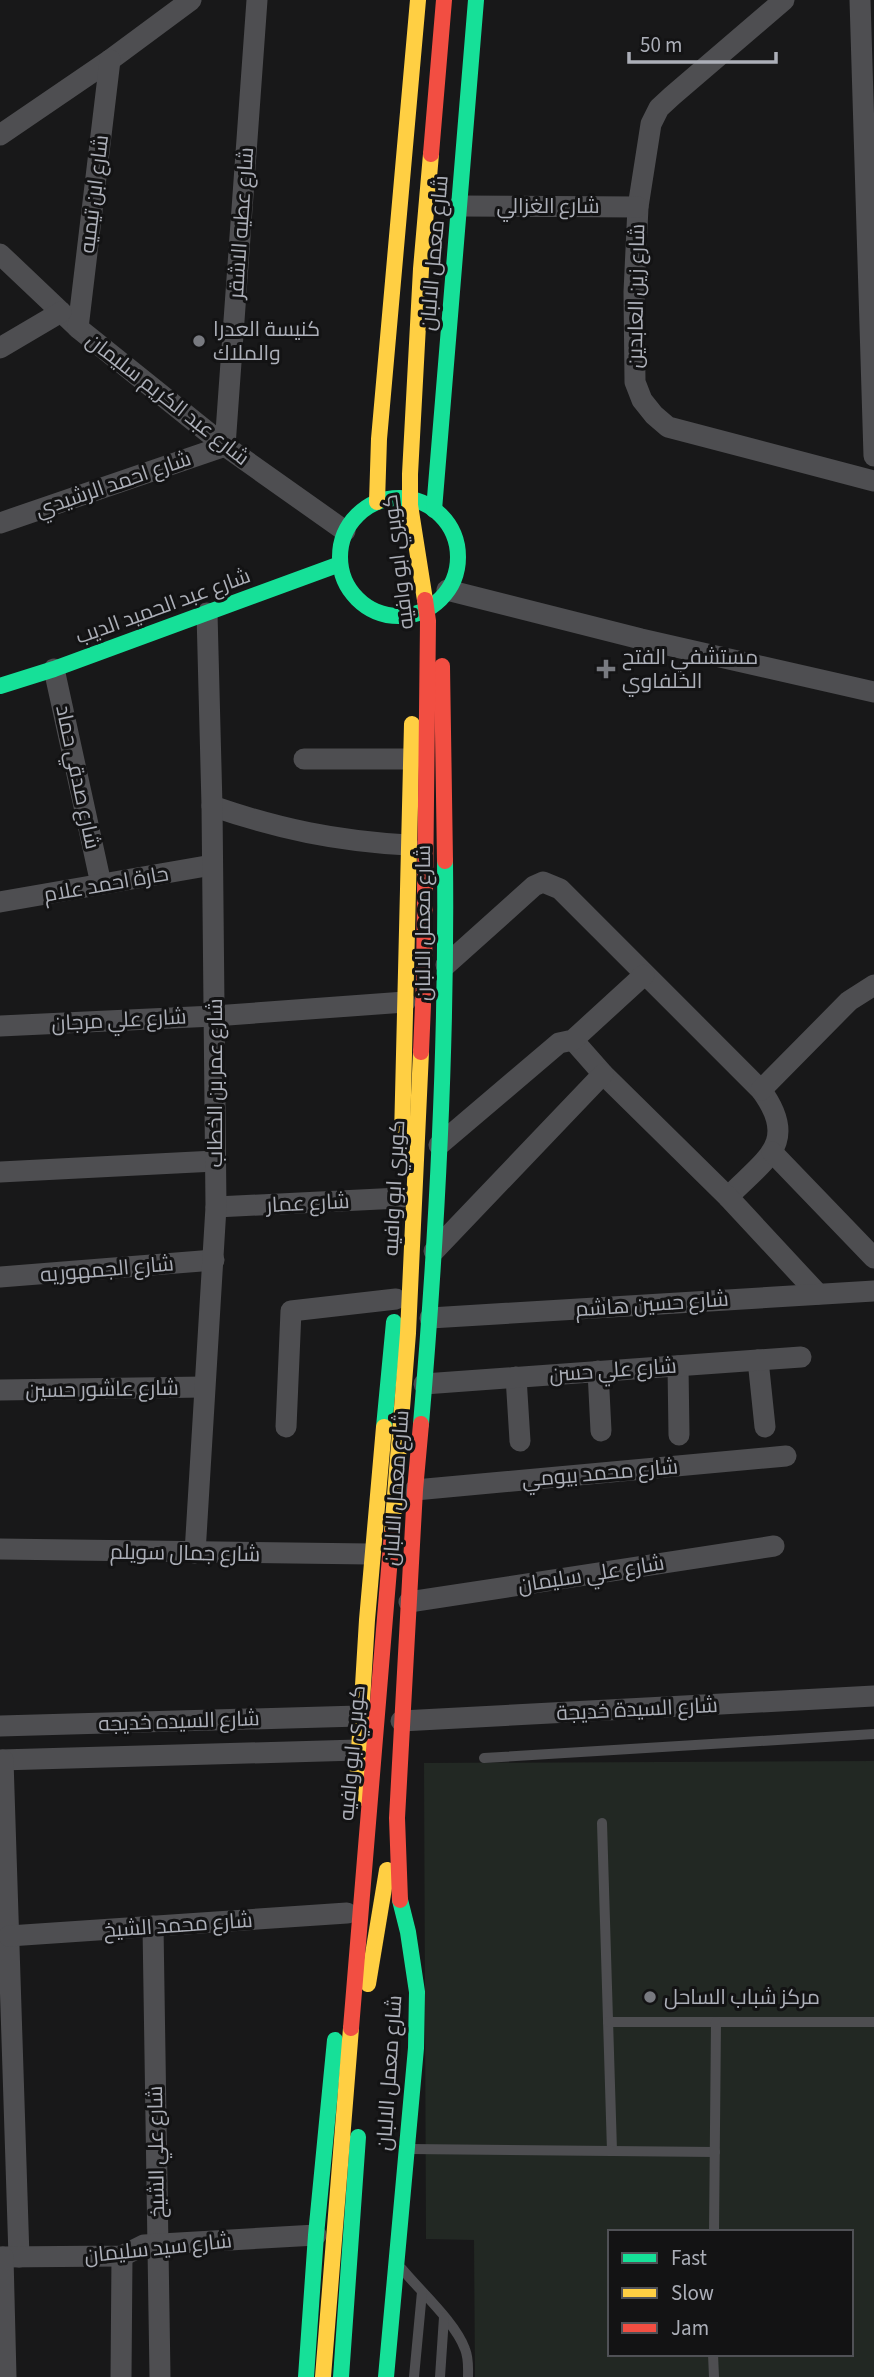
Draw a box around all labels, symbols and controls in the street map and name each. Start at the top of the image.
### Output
scale bar [629,21,776,65]
text: 50 m [640,30,682,60]
street label: شارع ابن تيميه [72,133,116,255]
street label: شارع عطيه الاشقر [221,146,261,301]
street label: شارع معمل الالبان [412,174,456,332]
street label: شارع الغزالي [496,191,600,222]
street label: شارع زين العابدين [620,223,652,369]
place label: كنيسة العدرا والملاك [213,314,320,368]
street label: شارع عبد الكريم سليمان [80,326,256,472]
marker: كنيسة العدرا والملاك [191,333,207,349]
street label: شارع احمد الرشيدي [31,443,195,526]
street label: كوبري ابو وافيه [375,493,422,631]
street label: شارع عبد الحميد الديب [71,560,255,652]
place label: مستشفي الفتح الخلفاوي [622,642,758,697]
marker: مستشفي الفتح الخلفاوي [596,659,616,679]
street label: شارع صدقي حماد [47,702,108,852]
street label: شارع معمل الالبان [408,845,438,1001]
street label: حارة احمد علام [41,858,171,910]
street label: شارع عمر بن الخطاب [200,998,230,1168]
street label: شارع علي مرجان [51,1001,187,1040]
street label: كوبري ابو وافيه [375,1119,414,1257]
street label: شارع عمار [265,1186,350,1220]
street label: شارع الجمهوريه [39,1248,175,1290]
street label: شارع حسين هاشم [574,1284,730,1324]
street label: شارع علي حسن [548,1351,678,1390]
street label: شارع عاشور حسين [25,1373,179,1405]
street label: شارع معمل الالبان [376,1409,416,1567]
street label: شارع محمد بيومي [521,1451,679,1496]
street label: شارع جمال سويلم [109,1537,261,1569]
street label: شارع علي سليمان [516,1548,667,1601]
street label: كوبري ابو وافيه [331,1684,374,1822]
street label: شارع السيدة خديجة [556,1690,718,1728]
street label: شارع السيده خديجه [98,1703,260,1739]
street label: شارع محمد الشيخ [102,1905,254,1945]
place label: مركز شباب الساحل [664,1982,820,2012]
marker: مركز شباب الساحل [642,1989,658,2005]
street label: شارع معمل الالبان [369,1994,409,2152]
street label: شارع علي الشيخ [140,2086,173,2218]
street label: شارع سيد سليمان [83,2225,233,2271]
legend [608,2230,853,2356]
text: Fast [671,2243,707,2273]
text: Slow [671,2278,714,2308]
text: Jam [671,2313,709,2343]

